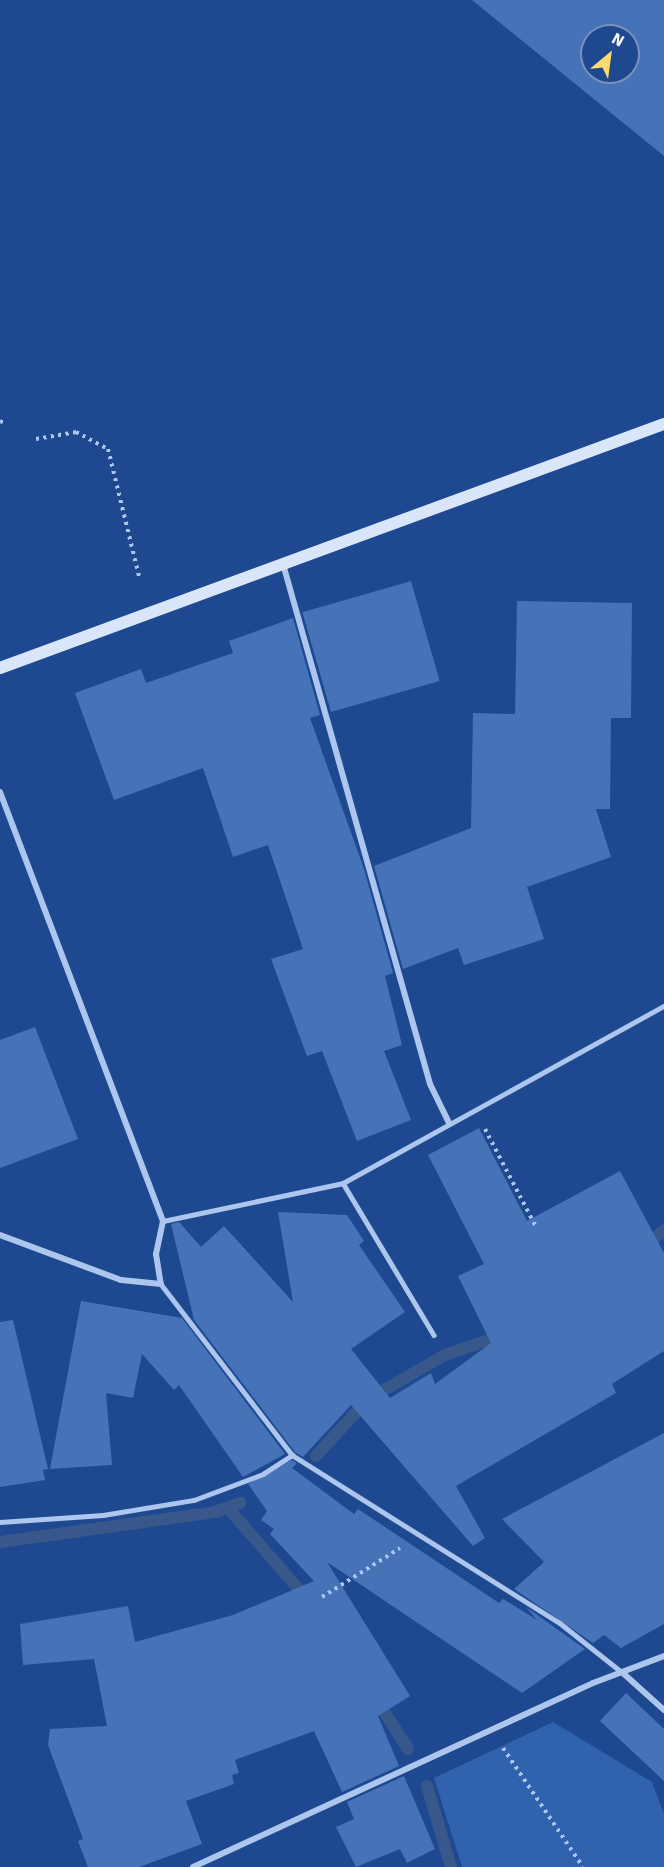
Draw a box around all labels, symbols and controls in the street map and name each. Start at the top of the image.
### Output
north arrow [580,24,640,84]
text: N [608,29,627,51]

